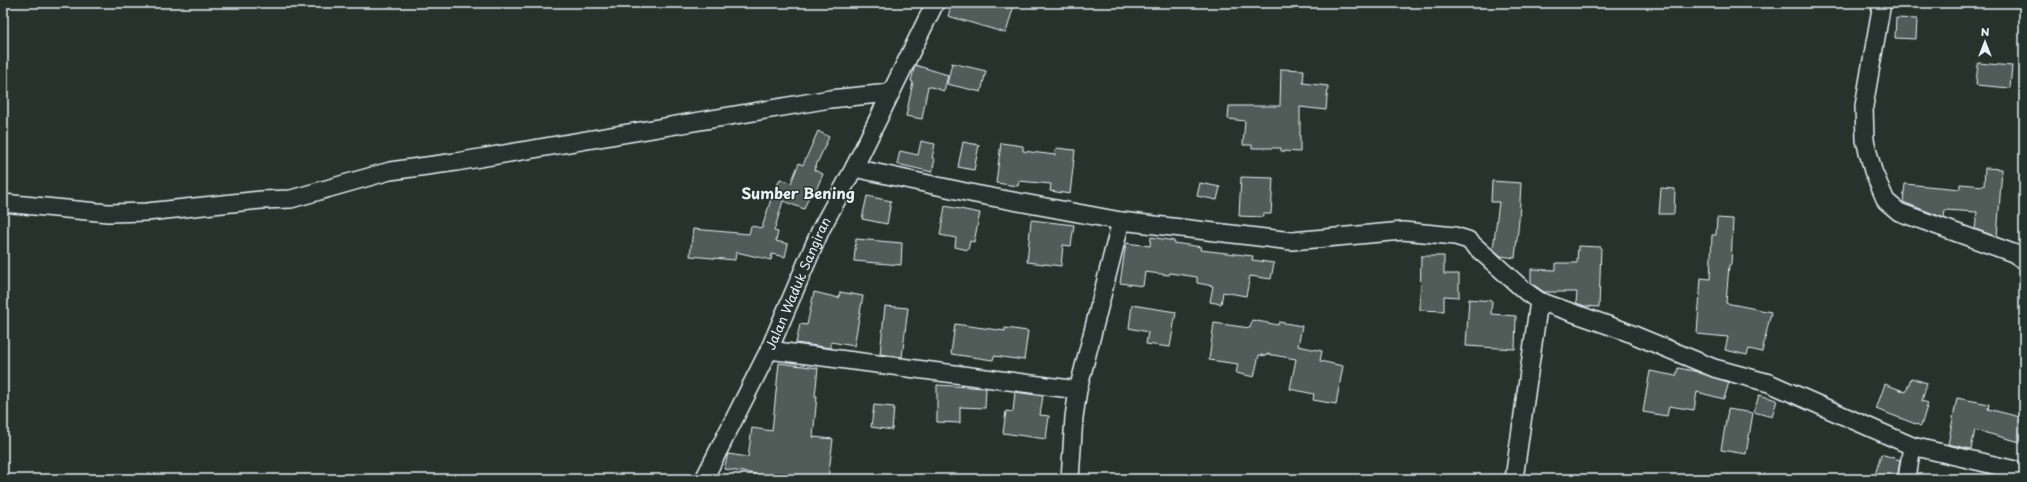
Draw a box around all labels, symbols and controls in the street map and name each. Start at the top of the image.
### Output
north arrow [1965,22,2005,62]
text: N [1981,23,1990,40]
district label: Sumber Bening [741,181,855,204]
street label: Jalan Waduk Sangiran [760,213,835,353]

